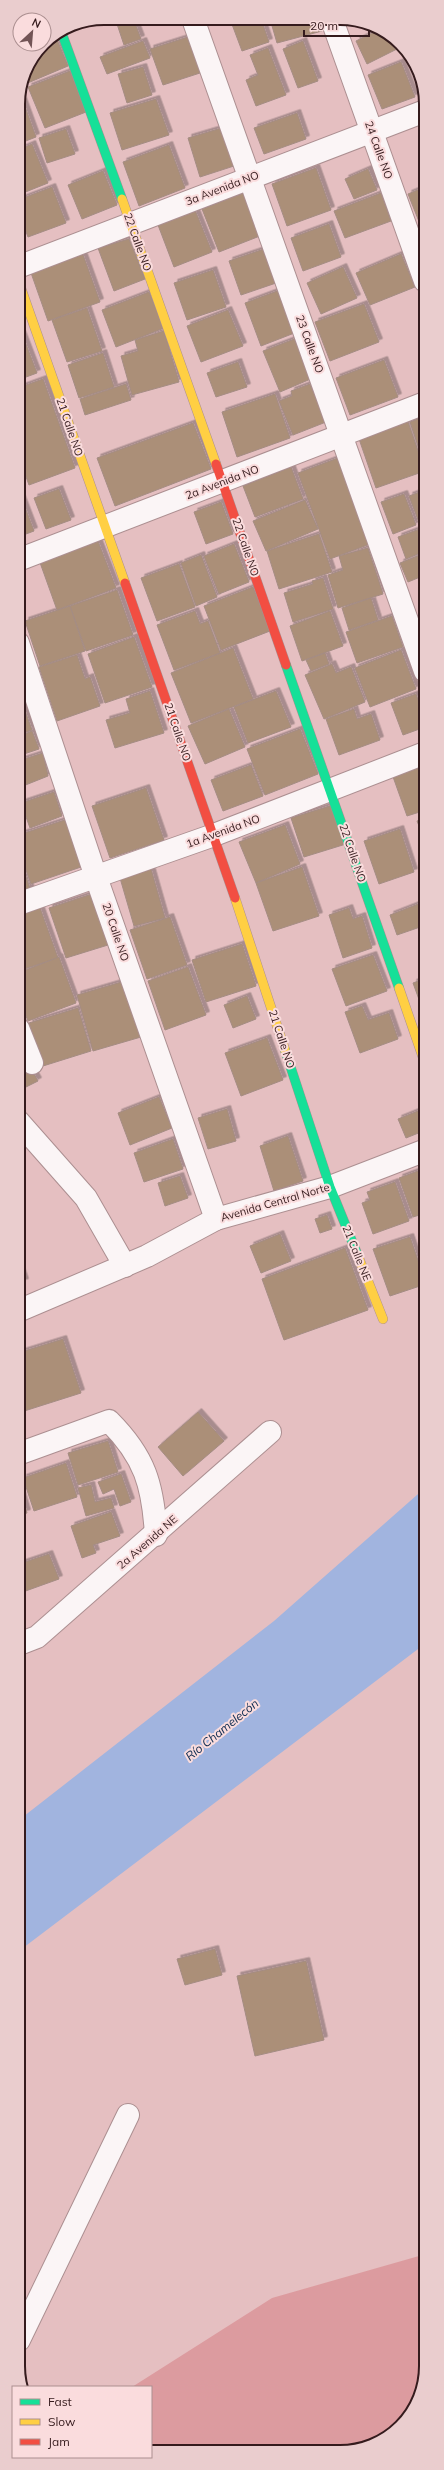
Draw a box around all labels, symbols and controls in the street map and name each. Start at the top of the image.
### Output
north arrow [12,12,52,52]
scale bar [304,12,369,38]
text: N [30,15,43,31]
text: 20 m [310,18,338,33]
street label: 24 Calle NO [362,119,396,181]
street label: 3a Avenida NO [183,168,261,208]
street label: 22 Calle NO [121,211,155,273]
street label: 23 Calle NO [293,313,327,375]
street label: 21 Calle NO [53,396,87,458]
street label: 2a Avenida NO [183,462,261,502]
street label: 22 Calle NO [229,516,263,578]
street label: 21 Calle NO [161,701,195,763]
street label: 1a Avenida NO [184,811,262,851]
street label: 22 Calle NO [336,822,370,884]
street label: 20 Calle NO [99,901,133,963]
street label: 21 Calle NO [266,1008,298,1070]
street label: Avenida Central Norte [219,1180,331,1224]
street label: 21 Calle NE [339,1223,375,1283]
street label: 2a Avenida NE [114,1512,180,1572]
water label: Río Chamelecón [182,1696,261,1764]
legend [12,2386,152,2458]
text: Fast [48,2394,72,2409]
text: Slow [48,2414,76,2429]
text: Jam [48,2434,70,2449]

